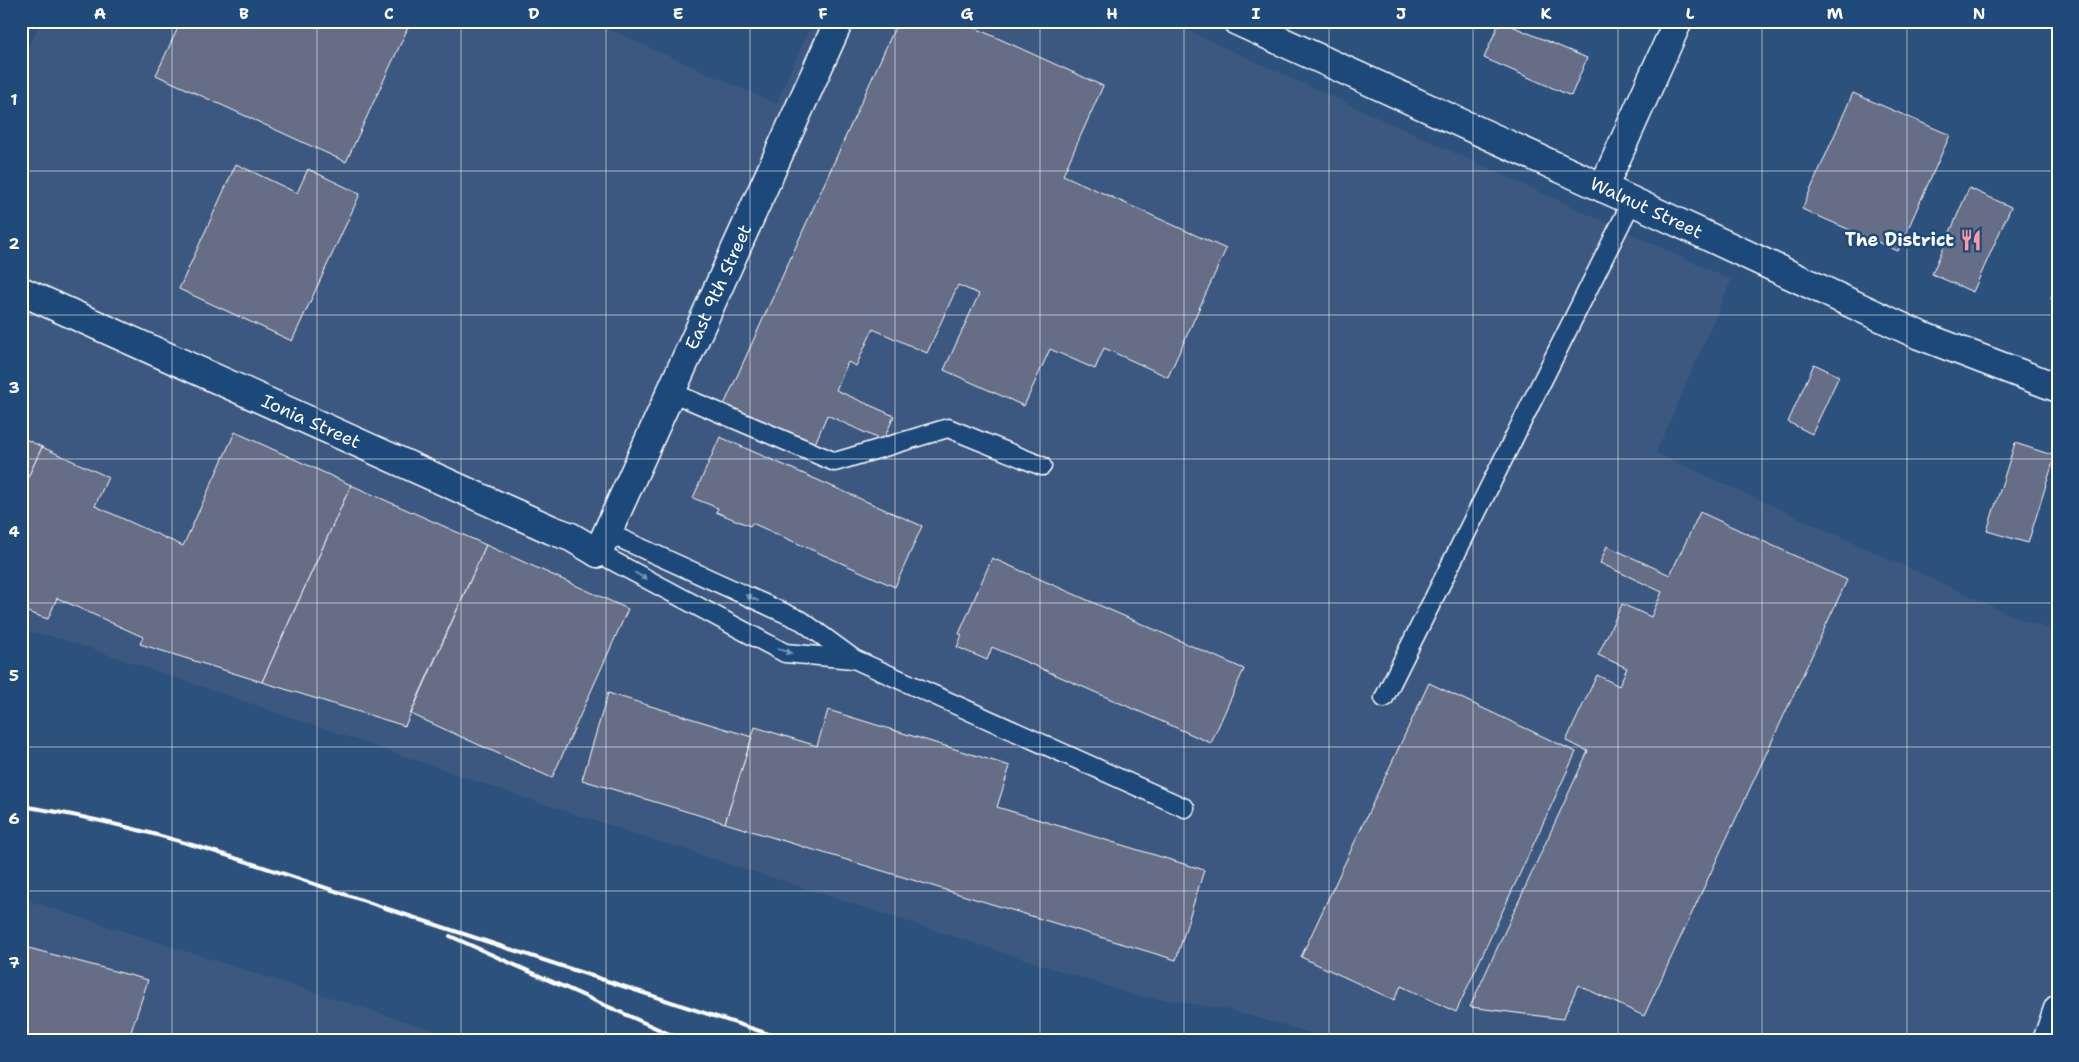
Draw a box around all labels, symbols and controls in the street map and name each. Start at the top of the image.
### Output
text: A [94,3,106,24]
text: B [239,3,249,24]
text: C [384,3,394,24]
text: D [528,3,540,24]
text: E [673,3,683,24]
text: F [818,3,828,24]
text: G [961,3,974,24]
text: H [1106,3,1118,24]
text: I [1252,3,1261,24]
text: J [1396,3,1406,24]
text: K [1541,3,1552,24]
text: L [1686,3,1695,24]
text: M [1827,3,1844,24]
text: N [1973,3,1985,24]
text: 1 [10,89,18,110]
street label: Walnut Street [1586,172,1707,244]
street label: East 9th Street [680,220,757,353]
restaurant icon: The District [1958,227,1984,253]
place label: The District [1845,228,1954,252]
text: 2 [8,233,20,254]
text: 3 [8,377,20,398]
street label: Ionia Street [258,389,364,454]
text: 4 [8,521,20,542]
one-way arrow [634,572,649,580]
one-way arrow [745,594,759,602]
one-way arrow [778,647,793,655]
text: 5 [9,665,19,686]
text: 6 [8,808,20,829]
text: 7 [8,952,20,973]

